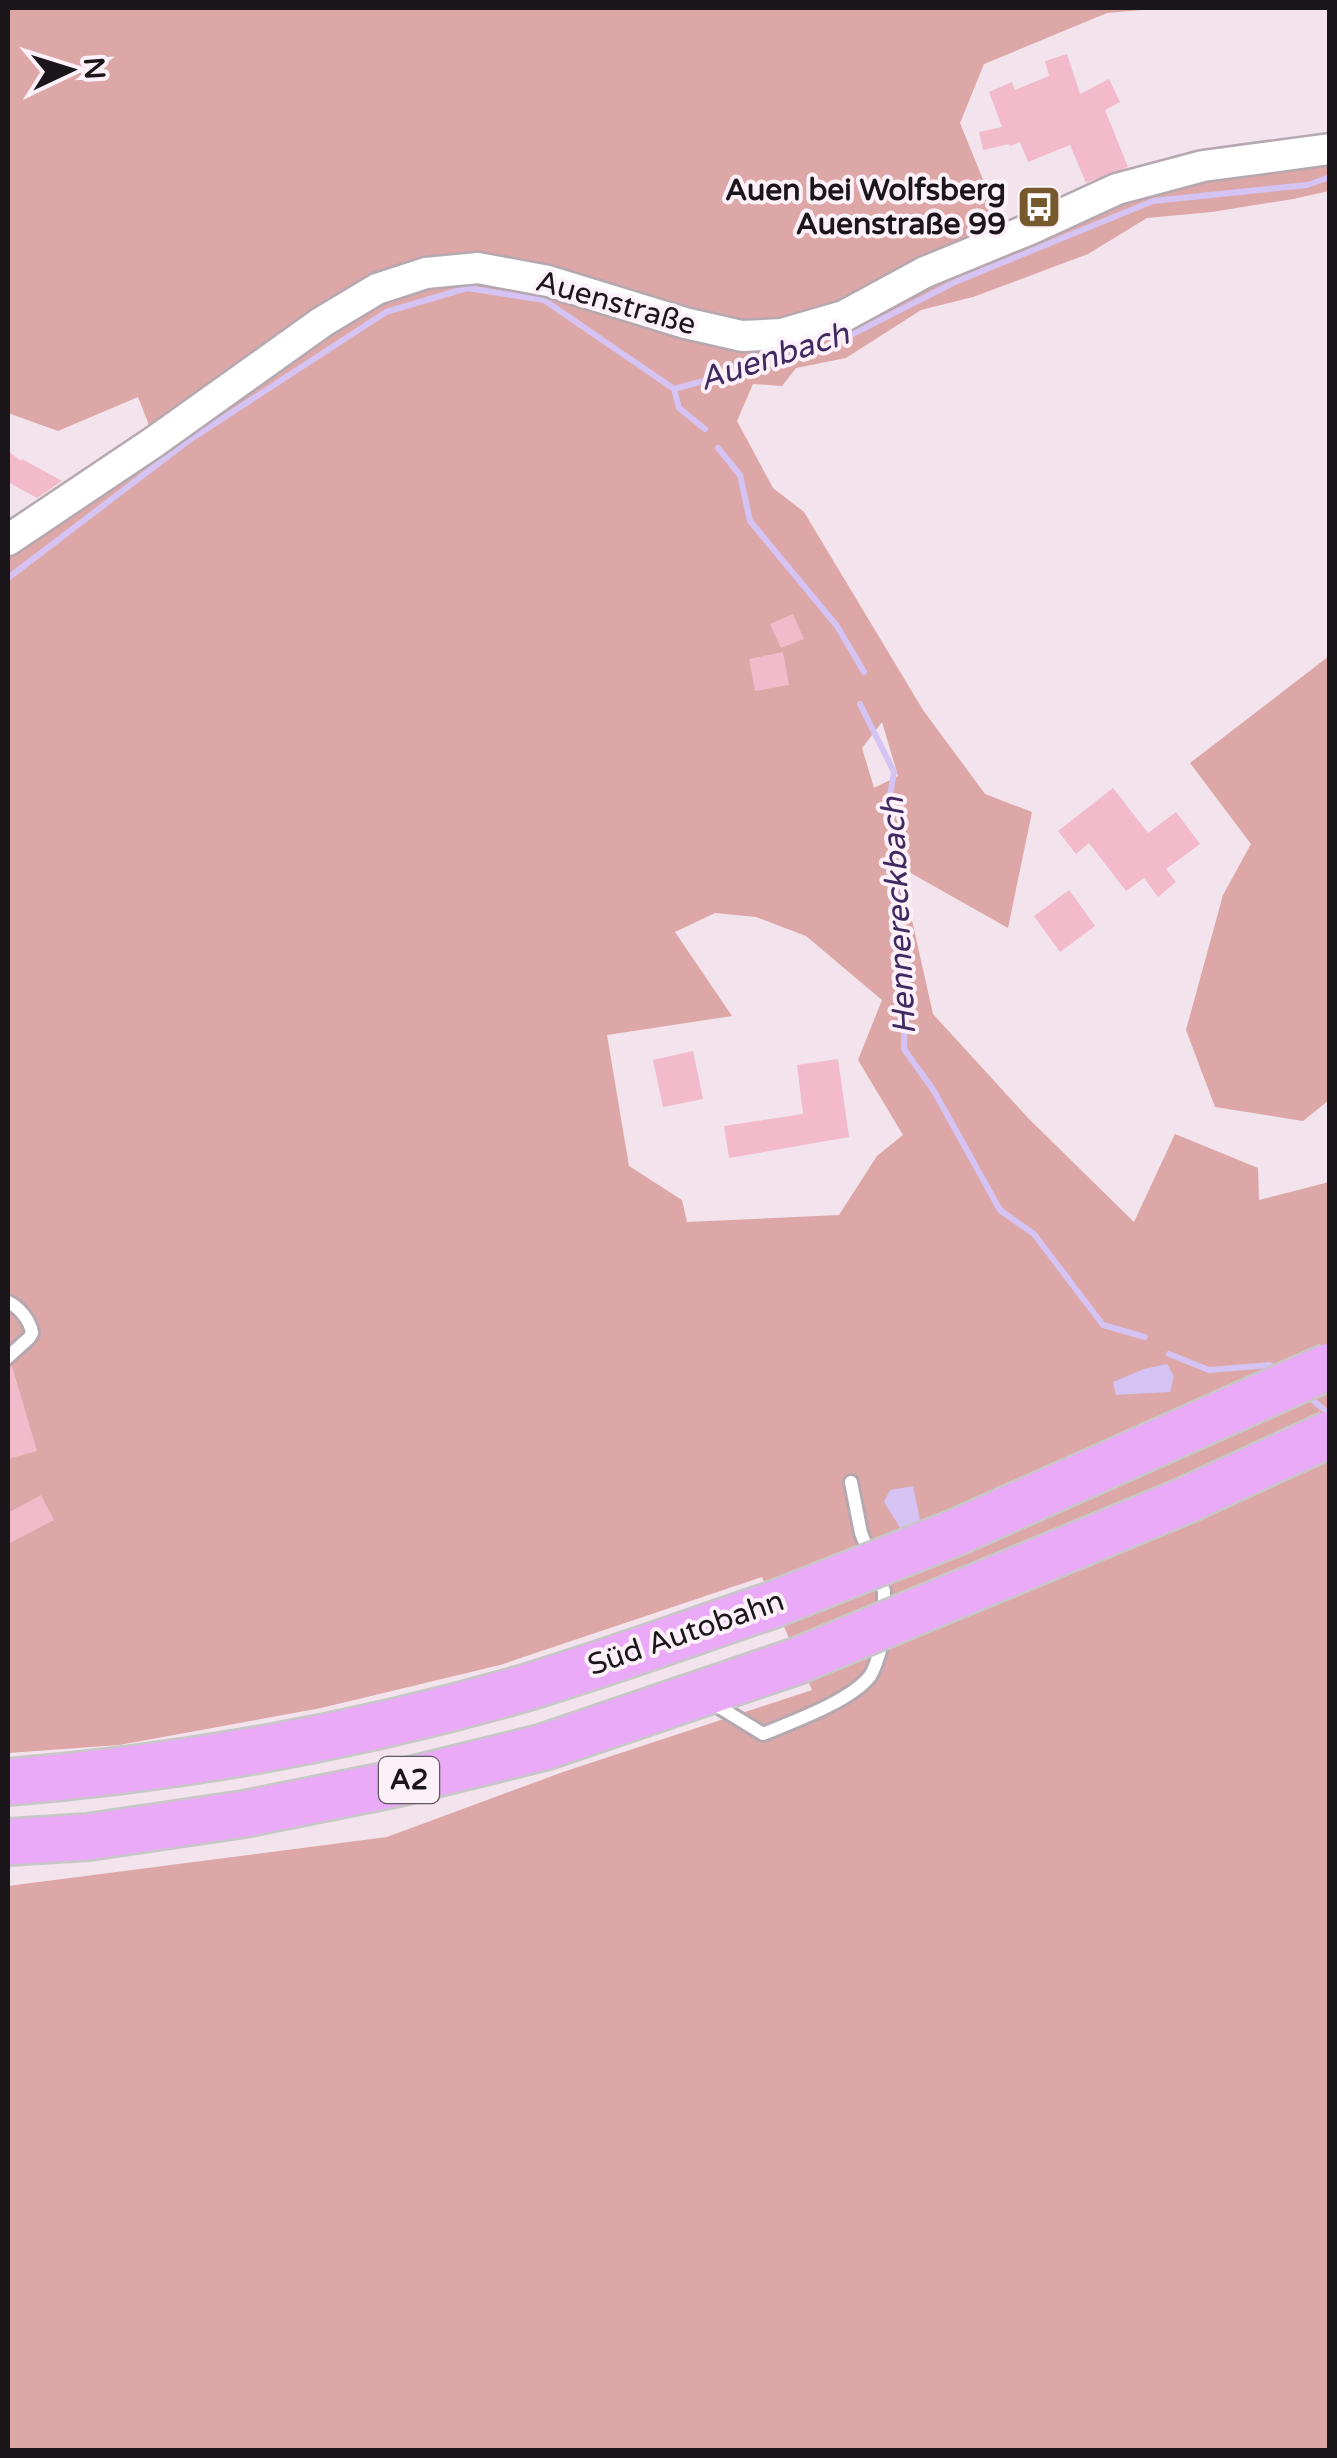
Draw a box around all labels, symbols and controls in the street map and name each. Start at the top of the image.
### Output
north arrow [20,20,120,120]
text: N [76,56,112,81]
place label: Auen bei Wolfsberg Auenstraße 99 [725,172,1006,243]
bus stop icon: Auen bei Wolfsberg Auenstraße 99 [1016,184,1062,230]
street label: Auenstraße [532,263,700,343]
water label: Auenbach [694,314,855,399]
water label: Hennereckbach [874,795,924,1036]
street label: Süd Autobahn [583,1582,789,1684]
road number: A2 [379,1757,439,1803]

